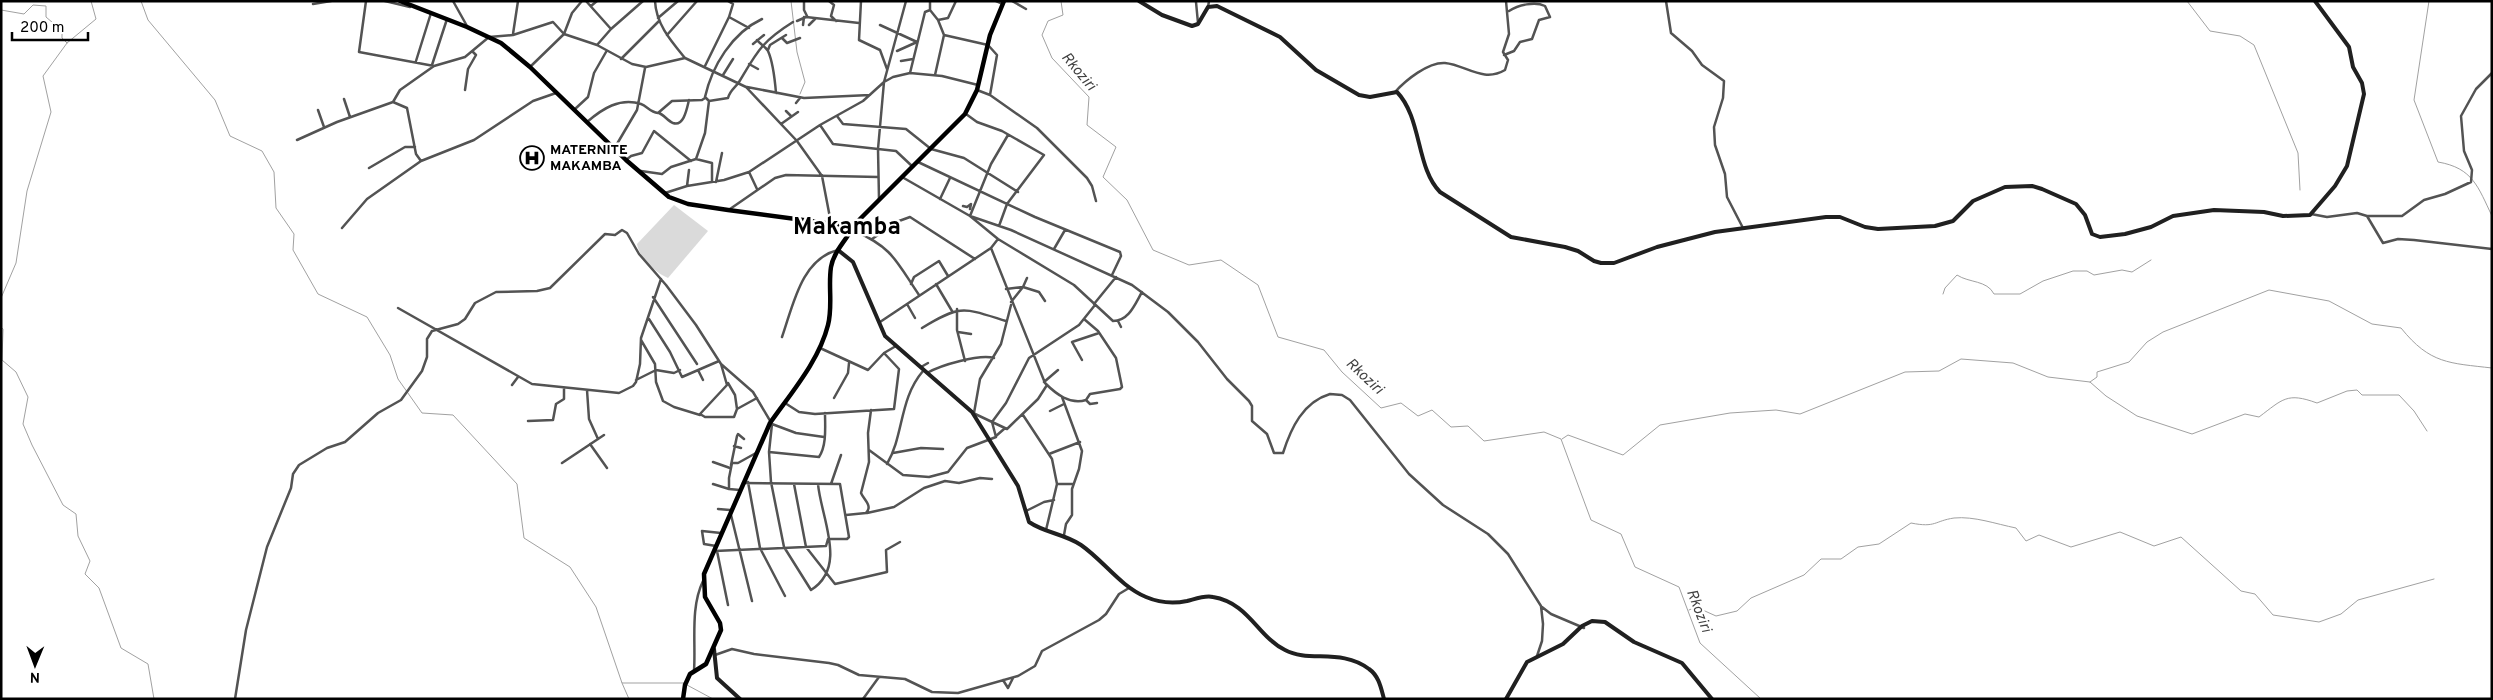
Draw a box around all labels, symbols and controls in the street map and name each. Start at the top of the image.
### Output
scale bar [12,10,89,42]
text: 200 m [20,19,65,38]
water label: Rkoziri [1056,49,1100,96]
place label: MATERNITE MAKAMBA [550,142,628,175]
hospital icon: MATERNITE MAKAMBA [519,145,545,171]
district label: Makamba [793,213,901,243]
water label: Rkoziri [1341,355,1388,400]
water label: Rkoziri [1681,587,1715,636]
north arrow [10,640,60,690]
text: N [30,668,40,685]

